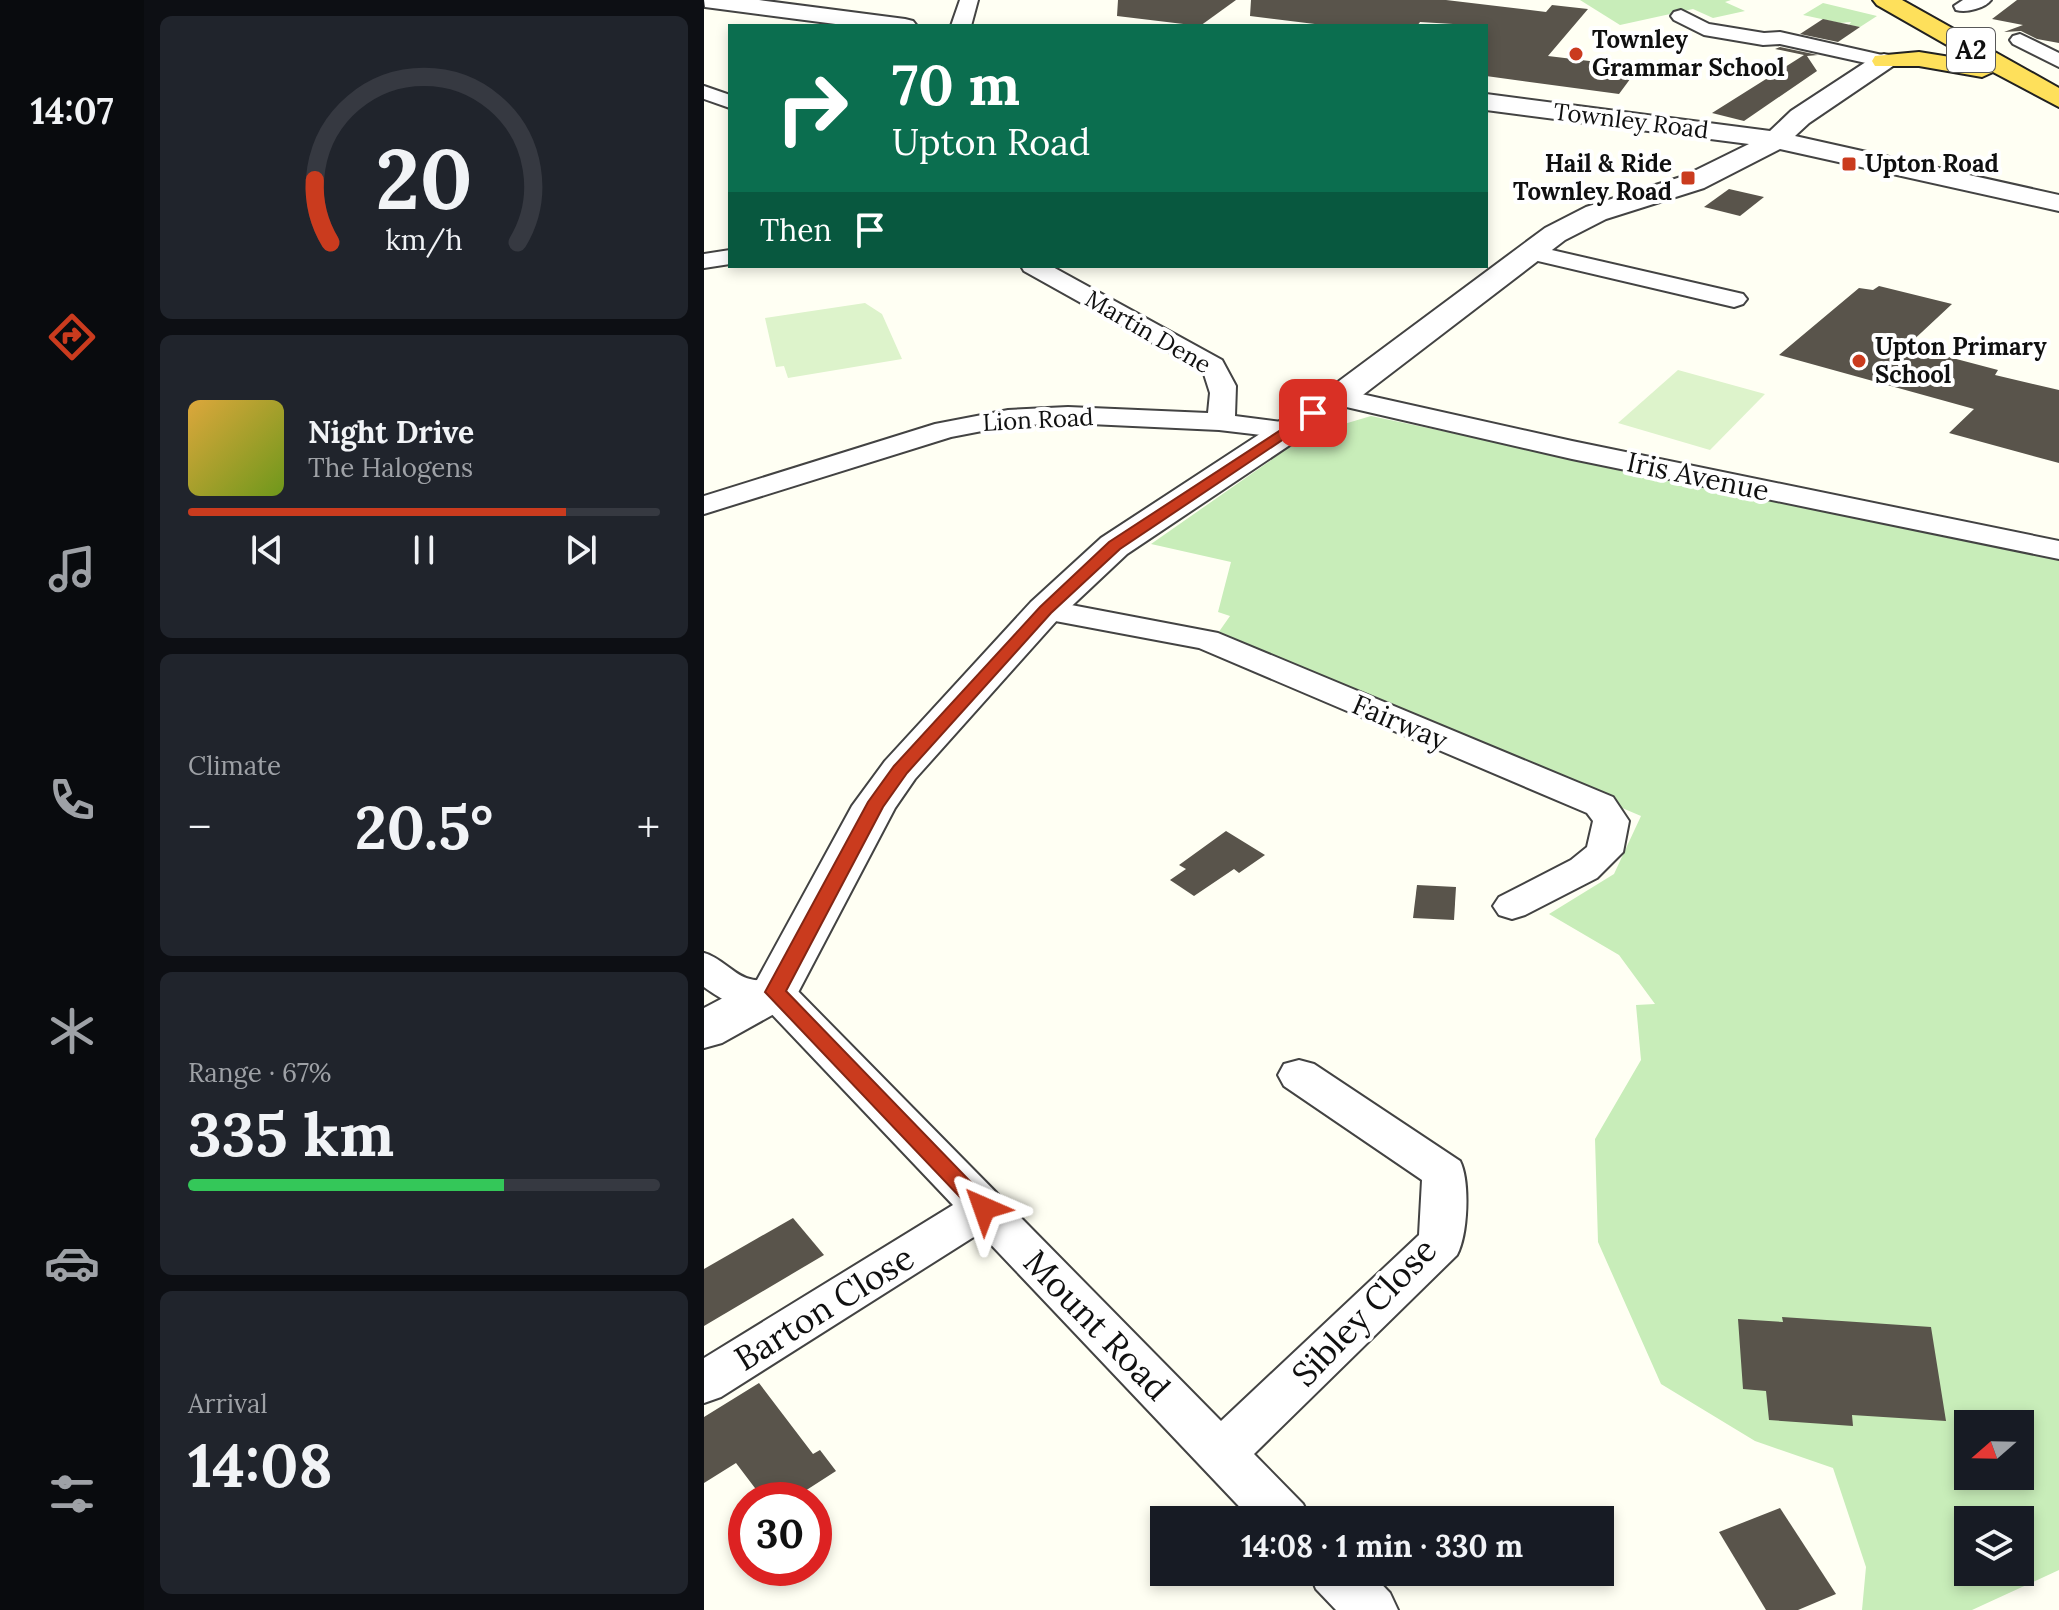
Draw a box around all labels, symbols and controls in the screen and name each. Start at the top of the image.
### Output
place label: Townley Grammar School [1592,24,1785,83]
road number: A2 [1947,28,1995,72]
marker: Townley Grammar School [1567,45,1585,63]
text: 70 m [892,49,1020,120]
icon: right [760,56,864,160]
text: 14:07 [30,88,114,134]
street label: Townley Road [1552,96,1710,145]
text: Upton Road [892,119,1090,165]
text: 20 [375,125,473,232]
place label: Hail & Ride Townley Road [1513,148,1672,207]
place label: Upton Road [1865,148,1999,179]
marker: Upton Road [1840,155,1858,173]
marker: Hail & Ride Townley Road [1679,169,1697,187]
icon: arrive [848,208,892,252]
text: Then [760,211,832,249]
text: km/h [385,222,463,259]
street label: Martin Dene [1080,283,1217,380]
icon: directions [44,309,100,365]
place label: Upton Primary School [1875,331,2047,390]
marker: Upton Primary School [1850,352,1868,370]
pin [1279,379,1347,447]
icon: arrive [1291,391,1335,435]
street label: Lion Road [982,401,1094,438]
text: Night Drive [308,413,474,451]
street label: Iris Avenue [1624,443,1772,509]
text: The Halogens [308,451,473,484]
icon: previous [245,528,289,572]
icon: pause [402,528,446,572]
icon: next [559,528,603,572]
icon: music [44,541,100,597]
street label: Fairway [1347,686,1453,758]
text: Climate [188,749,281,782]
icon: phone [44,772,100,828]
text: 20.5° [355,789,493,865]
text: − [188,799,211,855]
text: + [637,799,660,855]
icon: climate [44,1003,100,1059]
text: Range · 67% [188,1056,332,1089]
text: 335 km [188,1096,394,1172]
position arrow [942,1166,1026,1250]
street label: Sibley Close [1282,1228,1446,1396]
icon: car [44,1235,100,1291]
street label: Barton Close [726,1235,921,1380]
street label: Mount Road [1015,1240,1180,1409]
text: Arrival [188,1387,267,1420]
north arrow [1954,1410,2034,1490]
map controls [1954,1410,2034,1586]
text: 14:08 [188,1427,333,1503]
icon: filters [44,1466,100,1522]
speed limit sign: 30 [728,1482,832,1586]
button: layers [1954,1506,2034,1586]
text: 14:08 · 1 min · 330 m [1241,1527,1523,1565]

